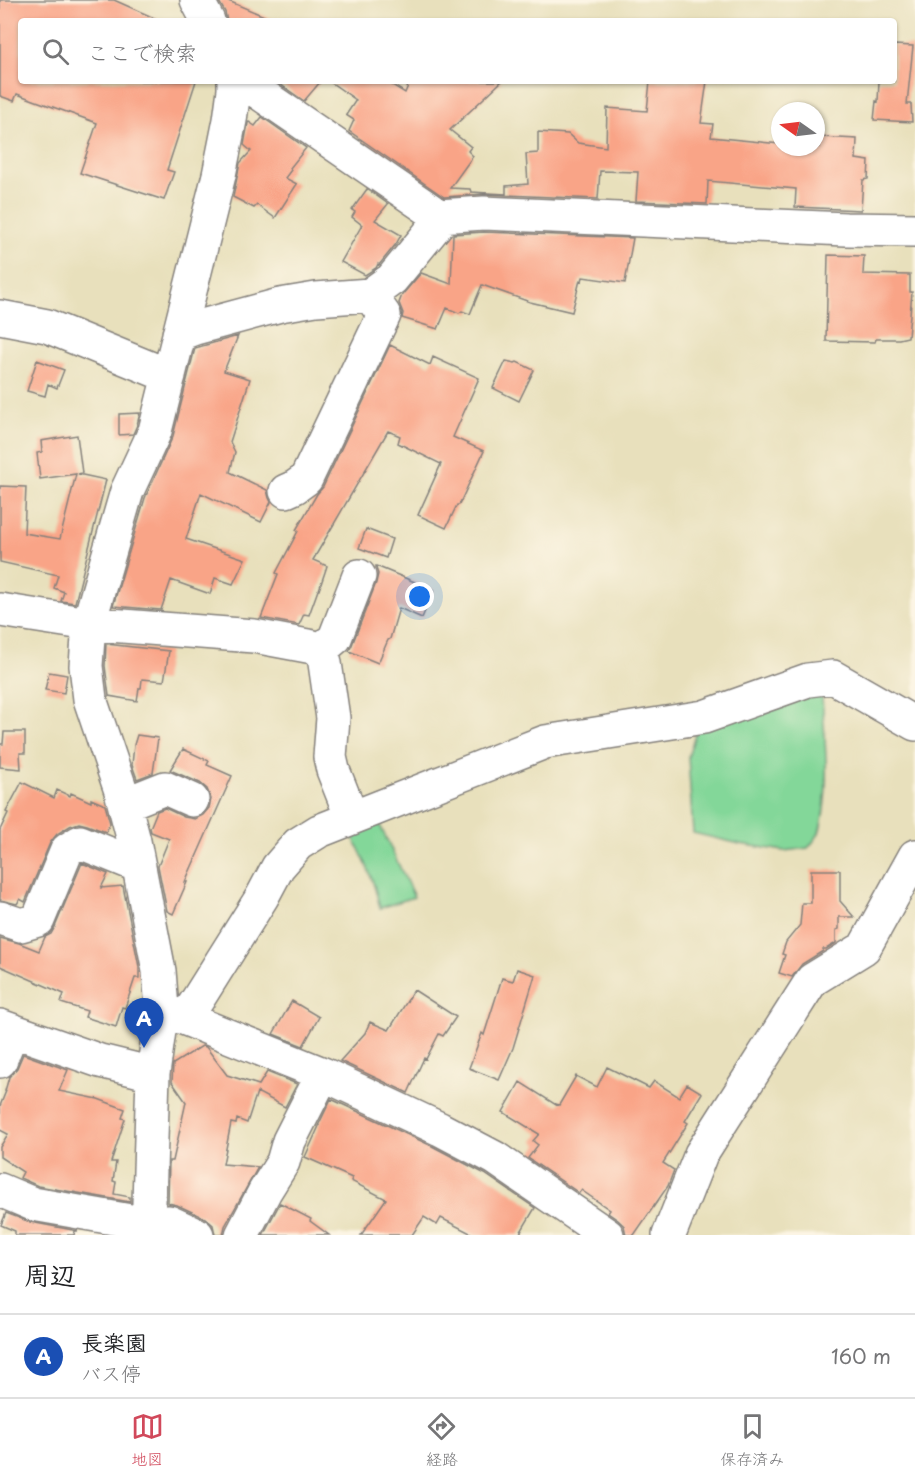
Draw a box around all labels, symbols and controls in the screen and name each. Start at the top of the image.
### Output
search box [18,18,897,84]
icon: search [39,35,72,68]
text: ここで検索 [87,35,197,68]
north arrow [771,102,825,156]
your location [405,582,434,611]
pin: A [124,998,164,1048]
text: 周辺 [24,1255,76,1294]
text: 長楽園 [81,1325,147,1358]
text: A [36,1341,51,1371]
text: 160 m [831,1341,891,1371]
text: バス停 [81,1358,141,1388]
tab: 地図 [131,1410,164,1470]
tab: 経路 [425,1410,458,1470]
tab: 保存済み [720,1410,784,1470]

